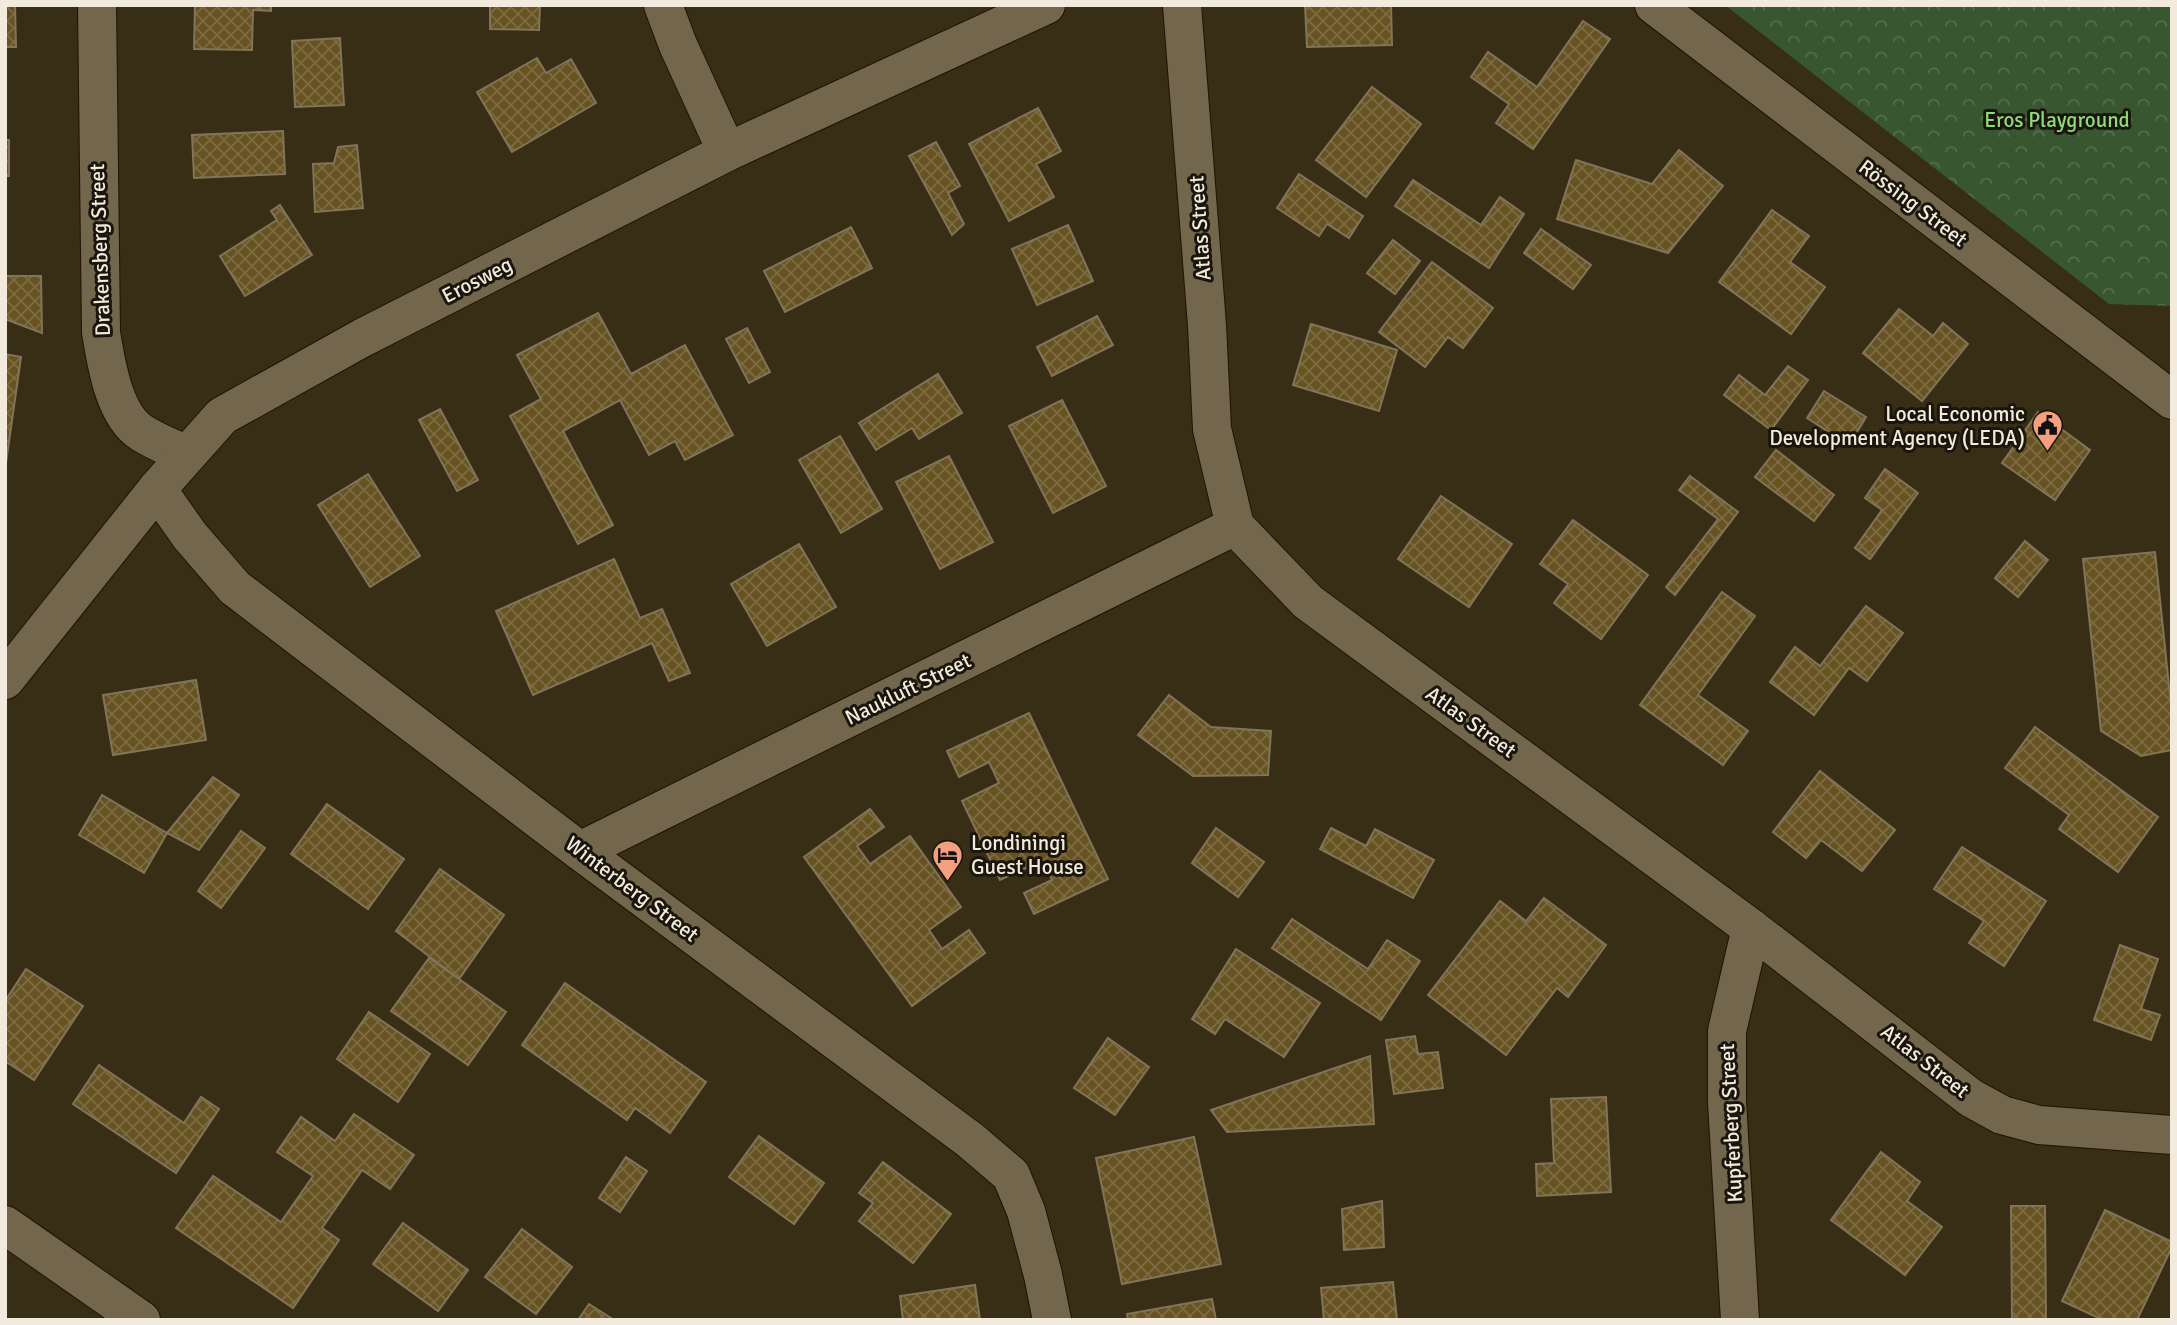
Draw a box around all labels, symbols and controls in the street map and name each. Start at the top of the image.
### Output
park label: Eros Playground [1984,107,2130,133]
street label: Rössing Street [1854,154,1972,252]
street label: Drakensberg Street [84,163,116,337]
street label: Atlas Street [1183,175,1217,281]
street label: Erosweg [437,251,517,309]
place label: Local Economic Development Agency (LEDA) [1769,401,2025,451]
public building icon: Local Economic Development Agency (LEDA) [2031,409,2065,453]
street label: Naukluft Street [841,647,975,731]
street label: Atlas Street [1421,681,1521,763]
street label: Winterberg Street [560,830,704,948]
place label: Londiningi Guest House [971,830,1084,880]
hotel icon: Londiningi Guest House [931,838,965,882]
street label: Atlas Street [1876,1018,1974,1104]
street label: Kupferberg Street [1714,1043,1748,1203]

